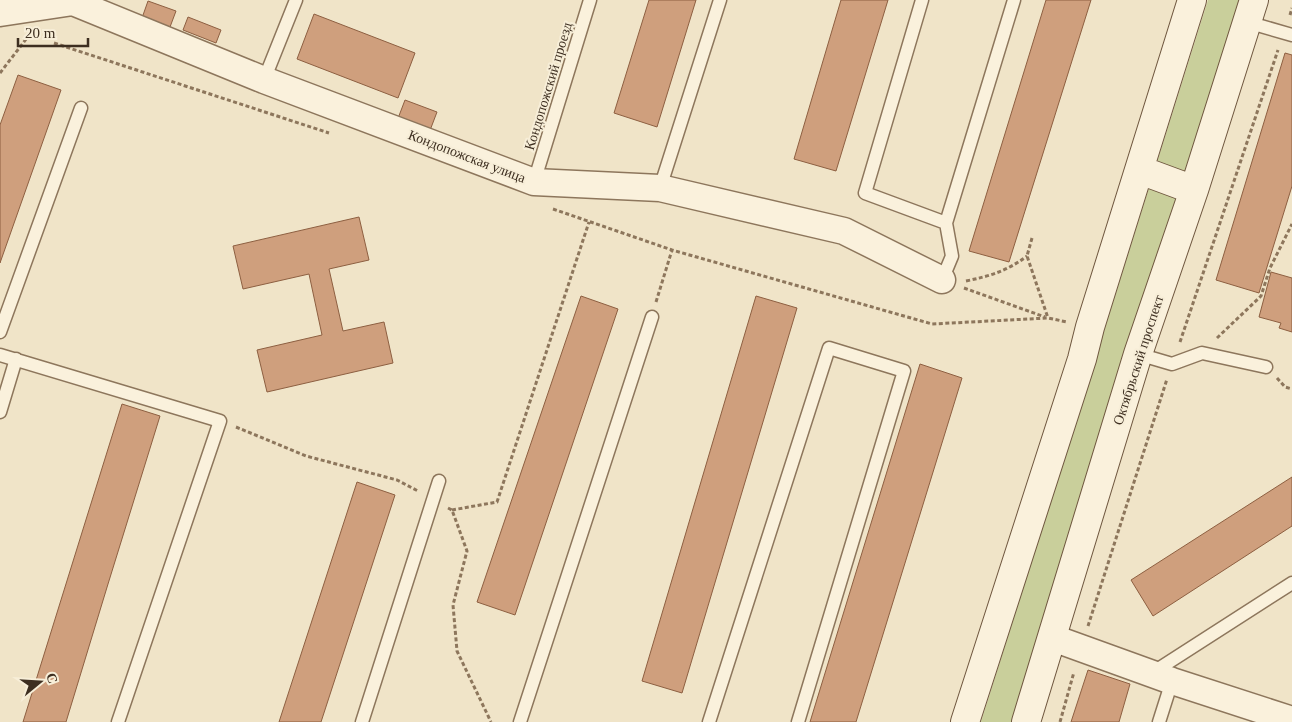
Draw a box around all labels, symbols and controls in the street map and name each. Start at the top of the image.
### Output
scale bar [18,15,88,47]
street label: Кондопожский проезд [522,20,575,152]
text: 20 m [25,25,56,41]
street label: Кондопожская улица [406,127,528,186]
street label: Октябрьский проспект [1110,293,1167,427]
north arrow [15,657,65,707]
text: С [43,671,61,685]

